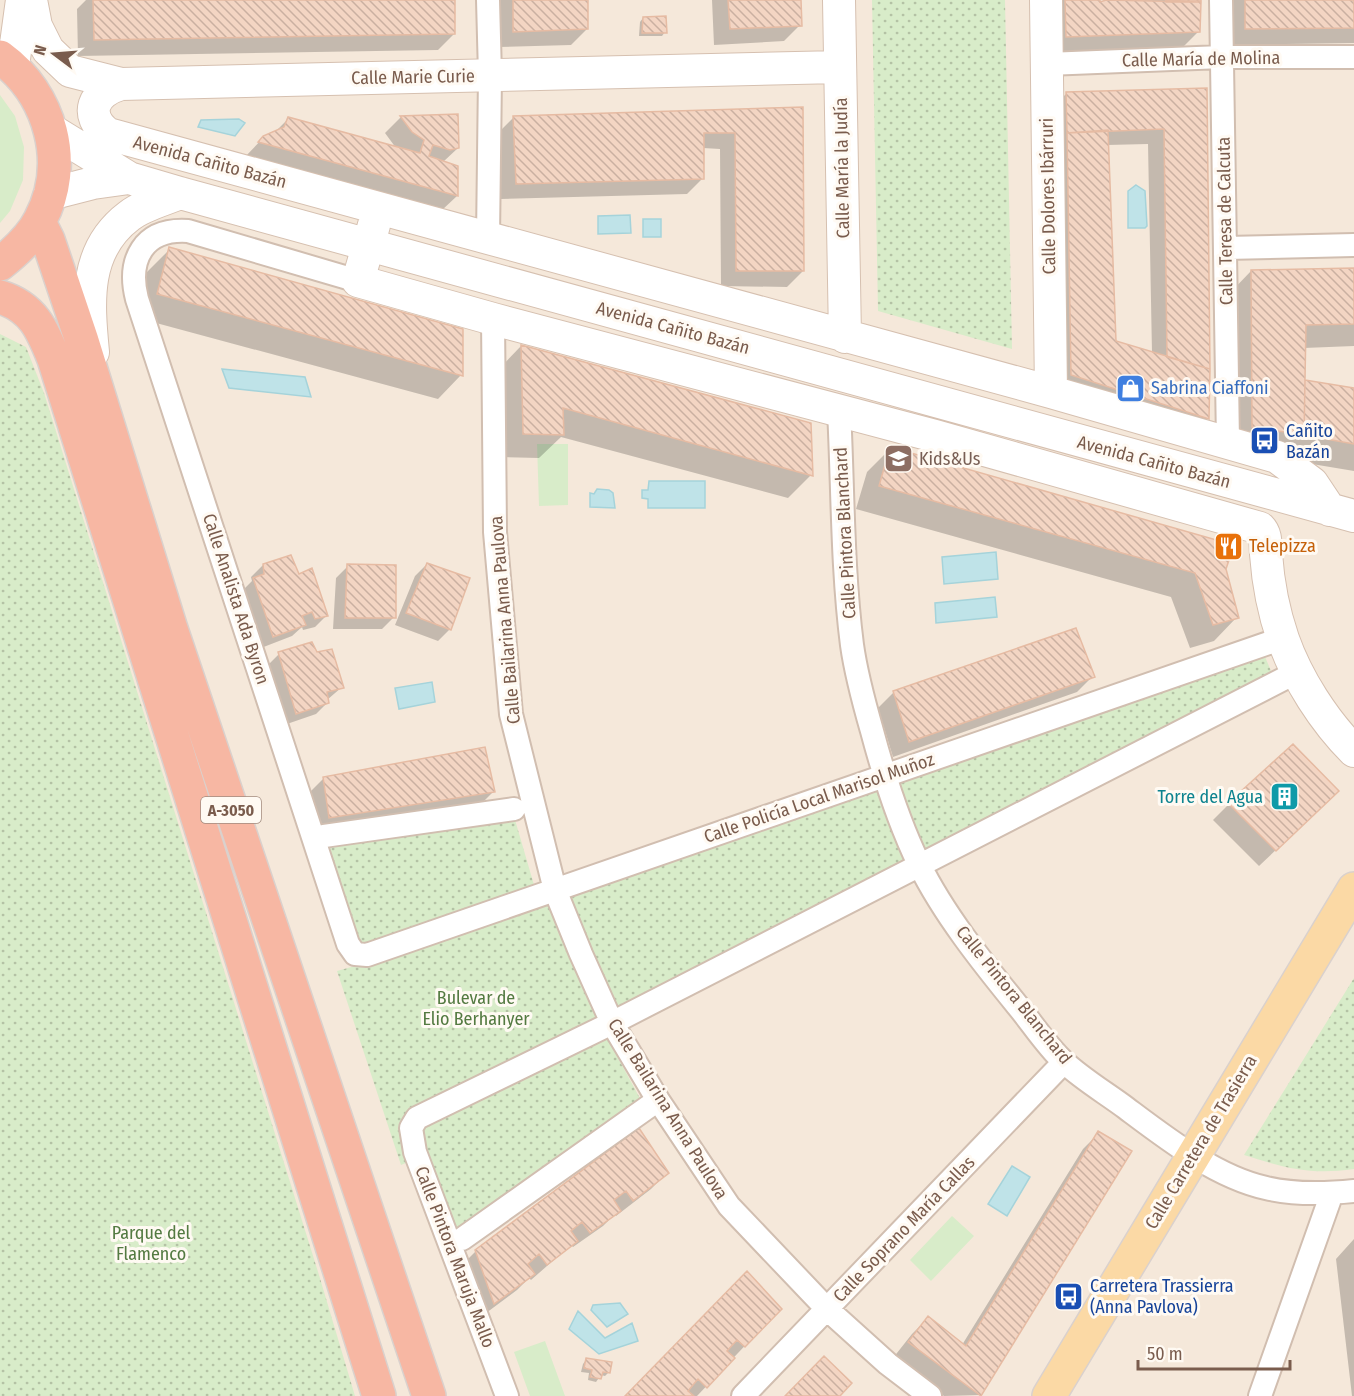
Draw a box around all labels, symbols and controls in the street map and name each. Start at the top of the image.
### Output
north arrow [24,24,84,84]
text: N [30,43,51,57]
street label: Calle María de Molina [1122,47,1280,71]
street label: Calle Marie Curie [351,65,475,89]
street label: Calle María la Judía [830,97,854,239]
street label: Calle Dolores Ibárruri [1036,118,1060,274]
street label: Avenida Cañito Bazán [131,131,289,193]
street label: Calle Teresa de Calcuta [1213,137,1237,305]
street label: Avenida Cañito Bazán [594,297,752,359]
shop icon: Sabrina Ciaffoni [1114,372,1146,404]
place label: Sabrina Ciaffoni [1151,377,1269,399]
place label: Cañito Bazán [1286,420,1333,463]
bus stop icon: Cañito Bazán [1249,425,1281,457]
street label: Avenida Cañito Bazán [1075,431,1233,493]
school or university icon: Kids&Us [882,443,914,475]
street label: Calle Pintora Blanchard [830,447,860,619]
place label: Kids&Us [919,448,981,470]
street label: Calle Analista Ada Byron [198,511,274,687]
street label: Calle Bailarina Anna Paulova [485,515,525,725]
restaurant icon: Telepizza [1212,530,1244,562]
place label: Telepizza [1249,535,1316,557]
street label: Calle Policía Local Marisol Muñoz [701,748,937,848]
building icon: Torre del Agua [1268,781,1300,813]
place label: Torre del Agua [1158,786,1263,808]
road number: A-3050 [201,797,261,823]
street label: Calle Pintora Blanchard [951,921,1077,1069]
park label: Bulevar de Elio Berhanyer [422,987,530,1030]
street label: Calle Bailarina Anna Paulova [603,1015,733,1204]
street label: Calle Carretera de Trasierra [1140,1051,1262,1233]
street label: Calle Soprano María Callas [828,1151,980,1307]
street label: Calle Pintora Maruja Mallo [410,1163,500,1351]
park label: Parque del Flamenco [112,1222,191,1265]
place label: Carretera Trassierra (Anna Pavlova) [1090,1275,1234,1318]
bus stop icon: Carretera Trassierra (Anna Pavlova) [1053,1280,1085,1312]
scale bar [1138,1333,1290,1371]
text: 50 m [1147,1343,1183,1365]

